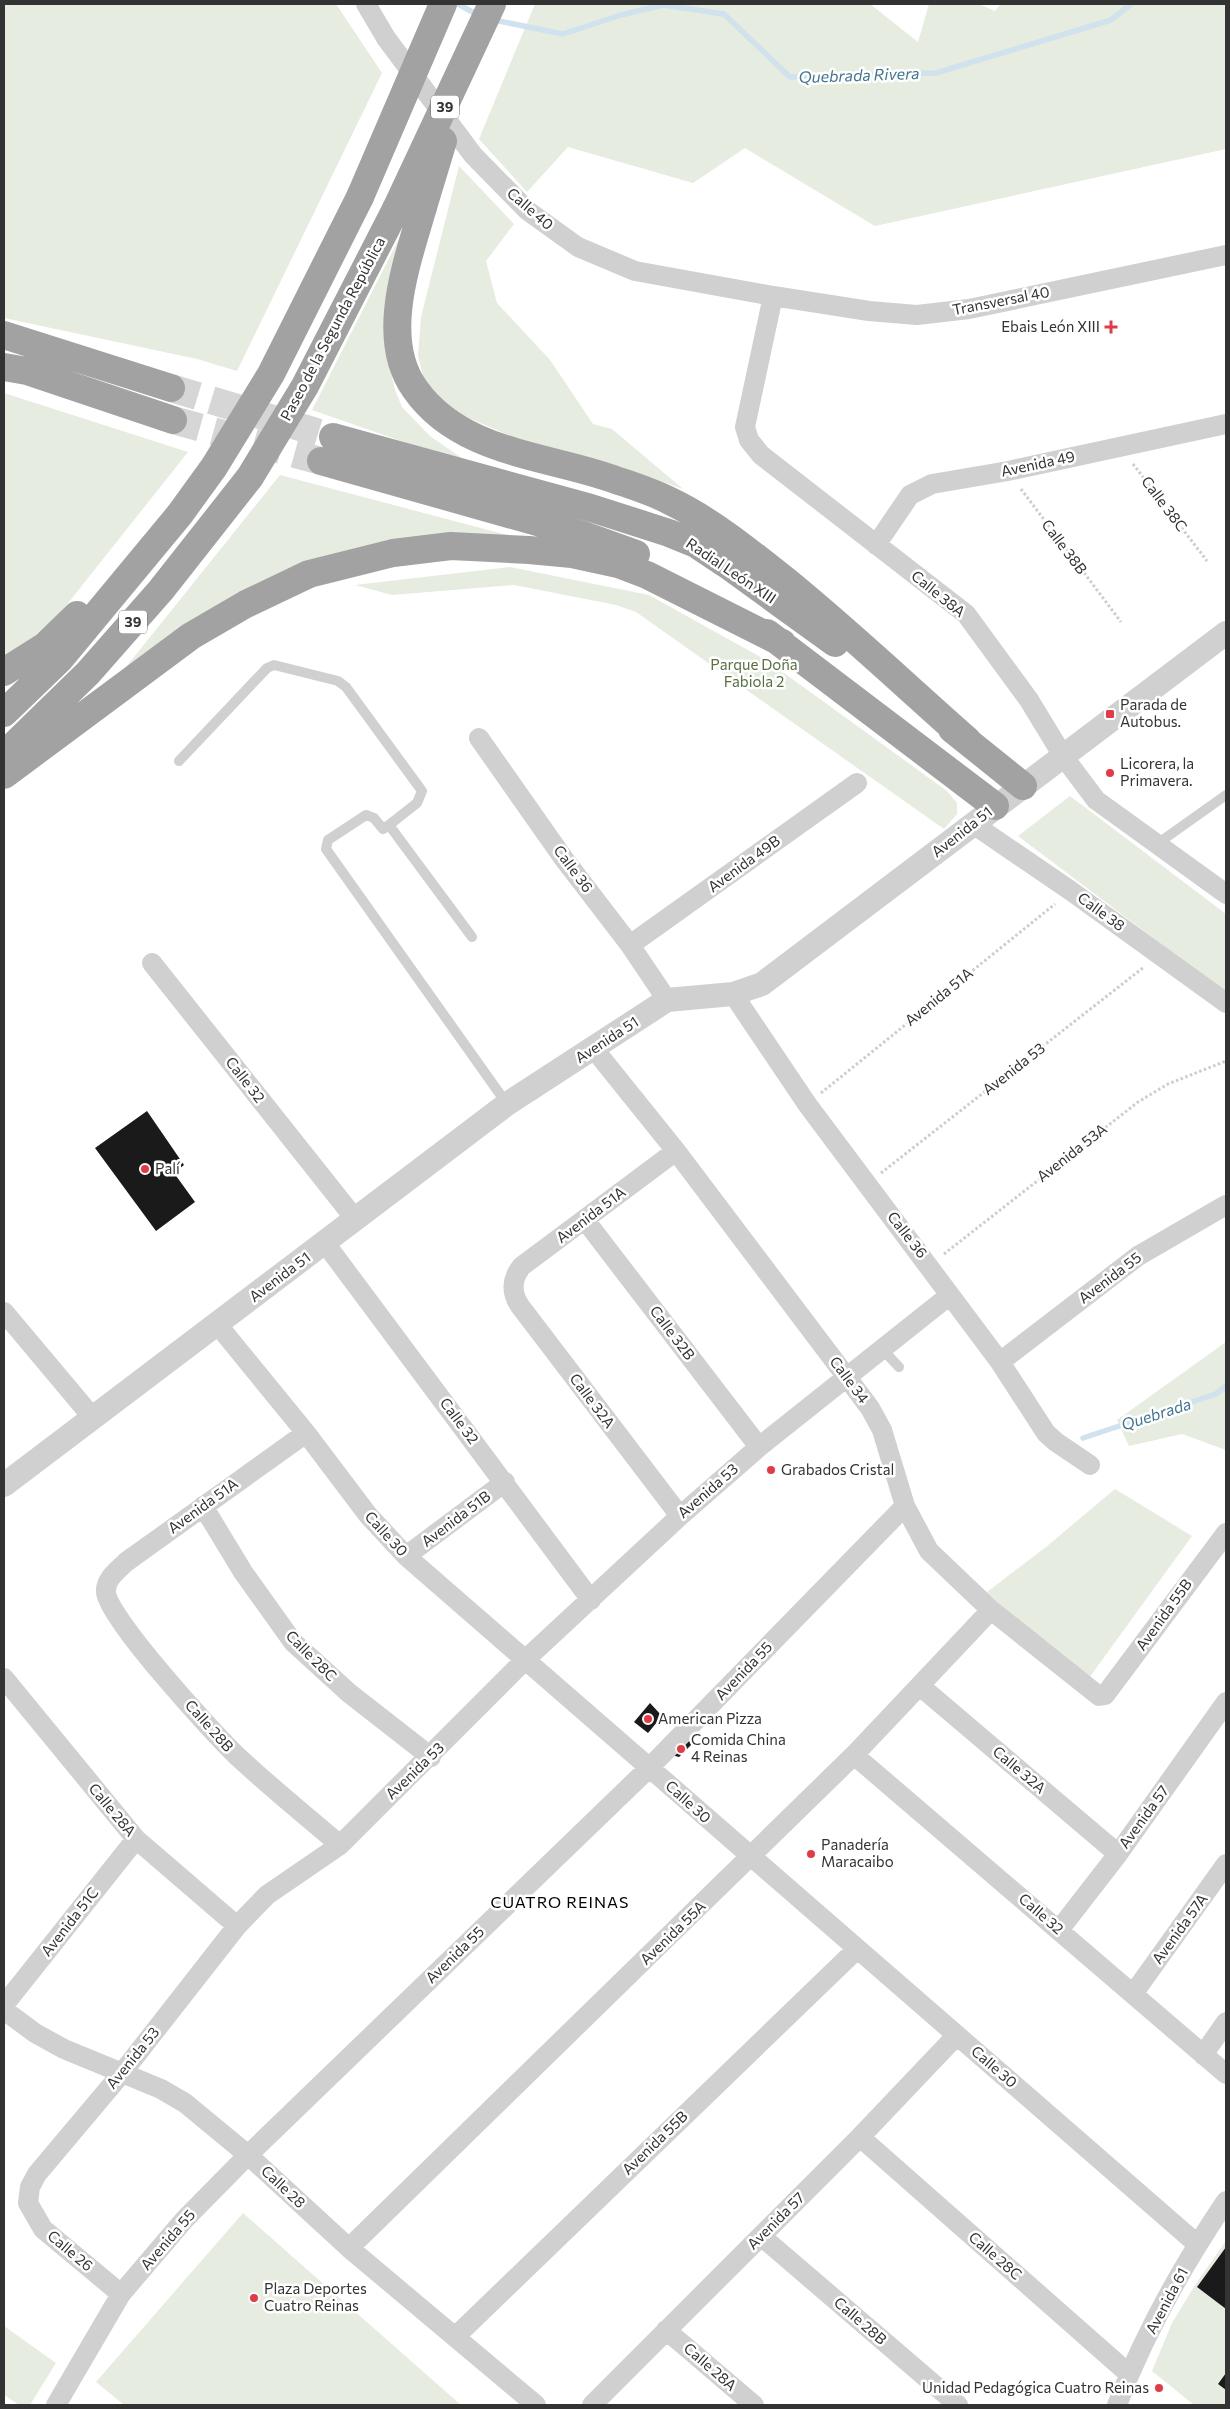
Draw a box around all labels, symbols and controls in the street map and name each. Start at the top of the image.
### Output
water label: Quebrada Rivera [798,63,920,86]
road number: 39 [431,95,459,118]
street label: Calle 40 [504,183,557,233]
street label: Paseo de la Segunda República [276,234,388,423]
street label: Transversal 40 [951,282,1051,318]
place label: Ebais León XIII [1001,317,1100,335]
marker: Ebais León XIII [1104,320,1118,334]
street label: Avenida 49 [999,446,1076,480]
street label: Calle 38C [1138,472,1191,535]
street label: Calle 38B [1038,515,1091,578]
street label: Radial León XIII [683,533,780,607]
street label: Calle 38A [908,566,969,620]
road number: 39 [119,610,147,634]
park label: Parque Doña Fabiola 2 [710,655,798,690]
place label: Parada de Autobus. [1120,695,1187,730]
marker: Parada de Autobus. [1104,708,1116,720]
place label: Licorera, la Primavera. [1120,754,1194,789]
marker: Licorera, la Primavera. [1104,767,1116,779]
street label: Avenida 51 [927,802,995,860]
street label: Avenida 49B [704,831,783,895]
street label: Calle 36 [550,841,597,895]
street label: Calle 38 [1074,888,1129,934]
street label: Avenida 51A [901,963,976,1029]
street label: Avenida 51 [571,1012,642,1066]
street label: Avenida 53 [979,1038,1048,1098]
street label: Calle 32 [222,1053,269,1106]
street label: Avenida 53A [1033,1119,1110,1185]
place label: Palí [155,1159,181,1177]
marker: Palí [139,1163,151,1175]
street label: Avenida 51A [552,1182,629,1246]
street label: Calle 36 [884,1207,932,1261]
street label: Avenida 51 [245,1247,314,1305]
street label: Avenida 55 [1074,1248,1144,1307]
street label: Calle 32B [647,1302,699,1363]
street label: Calle 34 [826,1352,873,1406]
street label: Calle 32A [566,1370,619,1431]
water label: Quebrada [1119,1393,1193,1434]
street label: Calle 32 [437,1394,483,1447]
street label: Avenida 53 [673,1459,741,1521]
place label: Grabados Cristal [781,1460,894,1478]
marker: Grabados Cristal [765,1464,777,1476]
street label: Avenida 51A [164,1474,241,1537]
street label: Avenida 51B [417,1486,494,1550]
street label: Calle 30 [361,1507,412,1560]
street label: Avenida 55B [1131,1575,1195,1654]
street label: Calle 28C [283,1626,341,1684]
street label: Avenida 55 [711,1637,776,1703]
street label: Calle 28B [182,1696,238,1755]
place label: American Pizza [658,1709,762,1727]
marker: American Pizza [642,1713,654,1725]
place label: Comida China 4 Reinas [691,1730,786,1765]
street label: Avenida 53 [381,1738,447,1803]
street label: Calle 32A [989,1742,1050,1797]
marker: Comida China 4 Reinas [675,1743,687,1755]
street label: Calle 30 [662,1776,715,1826]
street label: Calle 28A [85,1779,140,1840]
street label: Avenida 57 [1114,1781,1172,1851]
place label: Panadería Maracaibo [821,1835,894,1870]
marker: Panadería Maracaibo [805,1848,817,1860]
street label: Avenida 51C [37,1883,102,1959]
street label: Calle 32 [1016,1889,1068,1938]
street label: Avenida 57A [1148,1890,1211,1967]
district label: CUATRO REINAS [491,1892,629,1911]
street label: Avenida 55A [636,1897,709,1968]
street label: Avenida 55 [421,1922,487,1987]
street label: Avenida 53 [102,2023,163,2092]
street label: Calle 30 [968,2041,1021,2091]
street label: Avenida 55B [618,2106,691,2178]
street label: Calle 28 [258,2161,310,2211]
street label: Avenida 57 [743,2188,808,2253]
street label: Avenida 55 [136,2205,198,2273]
street label: Calle 26 [44,2226,97,2274]
street label: Calle 28C [966,2227,1026,2283]
street label: Avenida 61 [1141,2264,1191,2337]
place label: Plaza Deportes Cuatro Reinas [264,2279,367,2314]
marker: Plaza Deportes Cuatro Reinas [248,2292,260,2304]
street label: Calle 28B [831,2293,891,2348]
street label: Calle 28A [681,2338,741,2394]
place label: Unidad Pedagógica Cuatro Reinas [922,2378,1149,2396]
marker: Unidad Pedagógica Cuatro Reinas [1153,2382,1165,2394]

